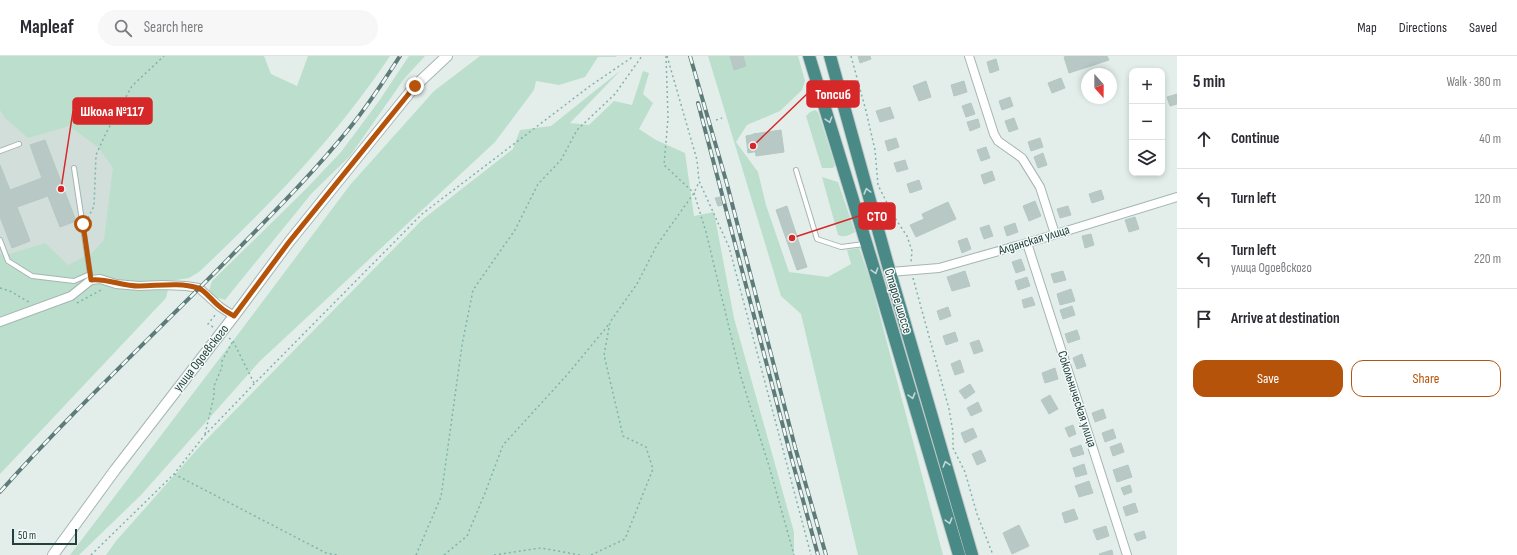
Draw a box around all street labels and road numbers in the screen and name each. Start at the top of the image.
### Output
street label: Алданская улица [995,222,1072,259]
street label: Старое шоссе [881,267,915,335]
street label: улица Одоевского [170,321,232,395]
street label: Сокольническая улица [1054,349,1100,449]

